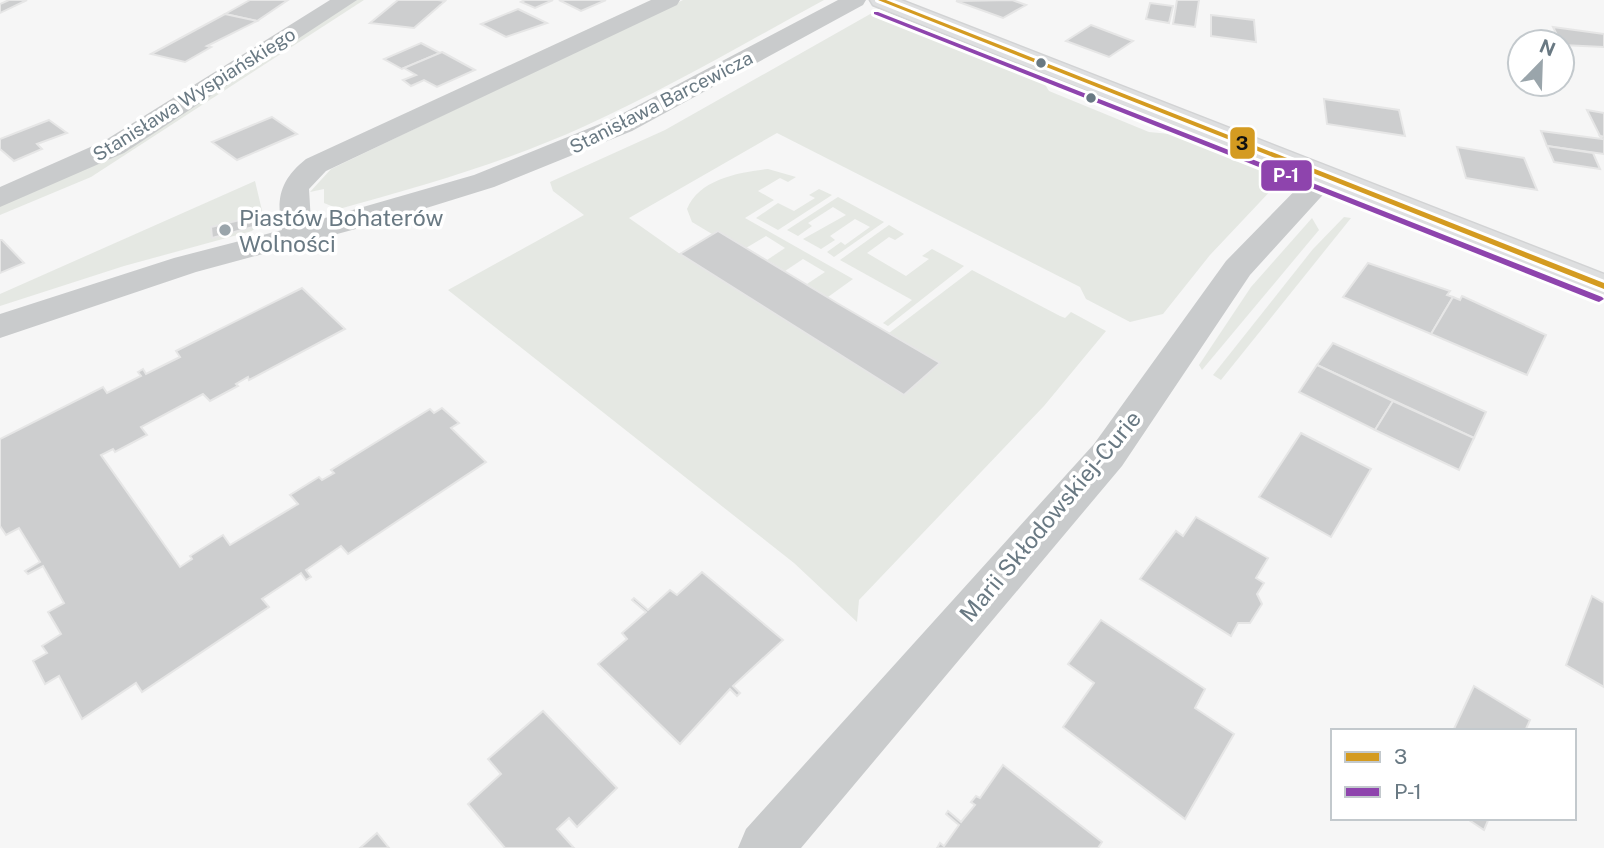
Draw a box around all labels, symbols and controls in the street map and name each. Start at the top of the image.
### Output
street label: Stanisława Wyspiańskiego [89,23,299,165]
north arrow [1506,28,1576,98]
text: N [1537,34,1559,60]
street label: Stanisława Barcewicza [566,46,756,158]
unlabelled marker [1034,56,1048,70]
unlabelled marker [1084,91,1098,105]
line badge: 3 [1229,126,1256,160]
text: 3 [1236,132,1248,154]
line badge: P-1 [1260,159,1313,192]
text: P-1 [1273,164,1299,186]
place label: Piastów Bohaterów Wolności [239,204,444,257]
marker: Piastów Bohaterów Wolności [217,222,233,238]
street label: Marii Skłodowskiej-Curie [954,405,1146,627]
legend [1331,729,1576,820]
text: 3 [1394,744,1407,769]
text: P-1 [1394,779,1422,804]

